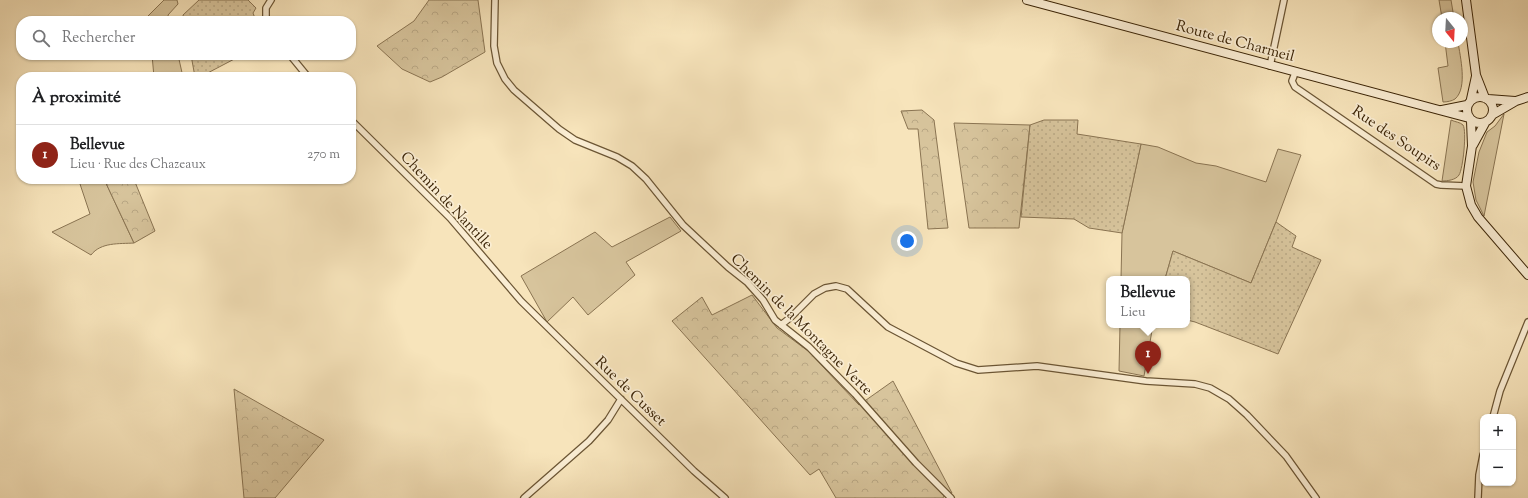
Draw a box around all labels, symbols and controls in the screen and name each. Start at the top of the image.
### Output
north arrow [1432,12,1468,48]
search box [16,16,356,60]
street label: Route de Charmeil [1173,16,1297,68]
icon: search [30,27,52,49]
text: Rechercher [62,28,135,49]
text: À proximité [32,86,121,110]
street label: Rue des Soupirs [1347,101,1445,177]
text: Bellevue [70,135,125,156]
text: 1 [43,146,47,164]
text: 270 m [307,146,340,164]
street label: Chemin de Nantille [395,147,497,255]
text: Lieu · Rue des Chazeaux [70,156,206,174]
your location [897,231,917,251]
street label: Chemin de la Montagne Verte [725,249,877,401]
popup [1106,276,1190,328]
text: Bellevue [1121,283,1175,304]
text: Lieu [1121,304,1146,322]
pin: 1 [1135,341,1161,374]
street label: Rue de Cusset [590,352,670,432]
map controls [1480,414,1516,486]
button: + [1480,414,1516,450]
button: − [1480,450,1516,486]

